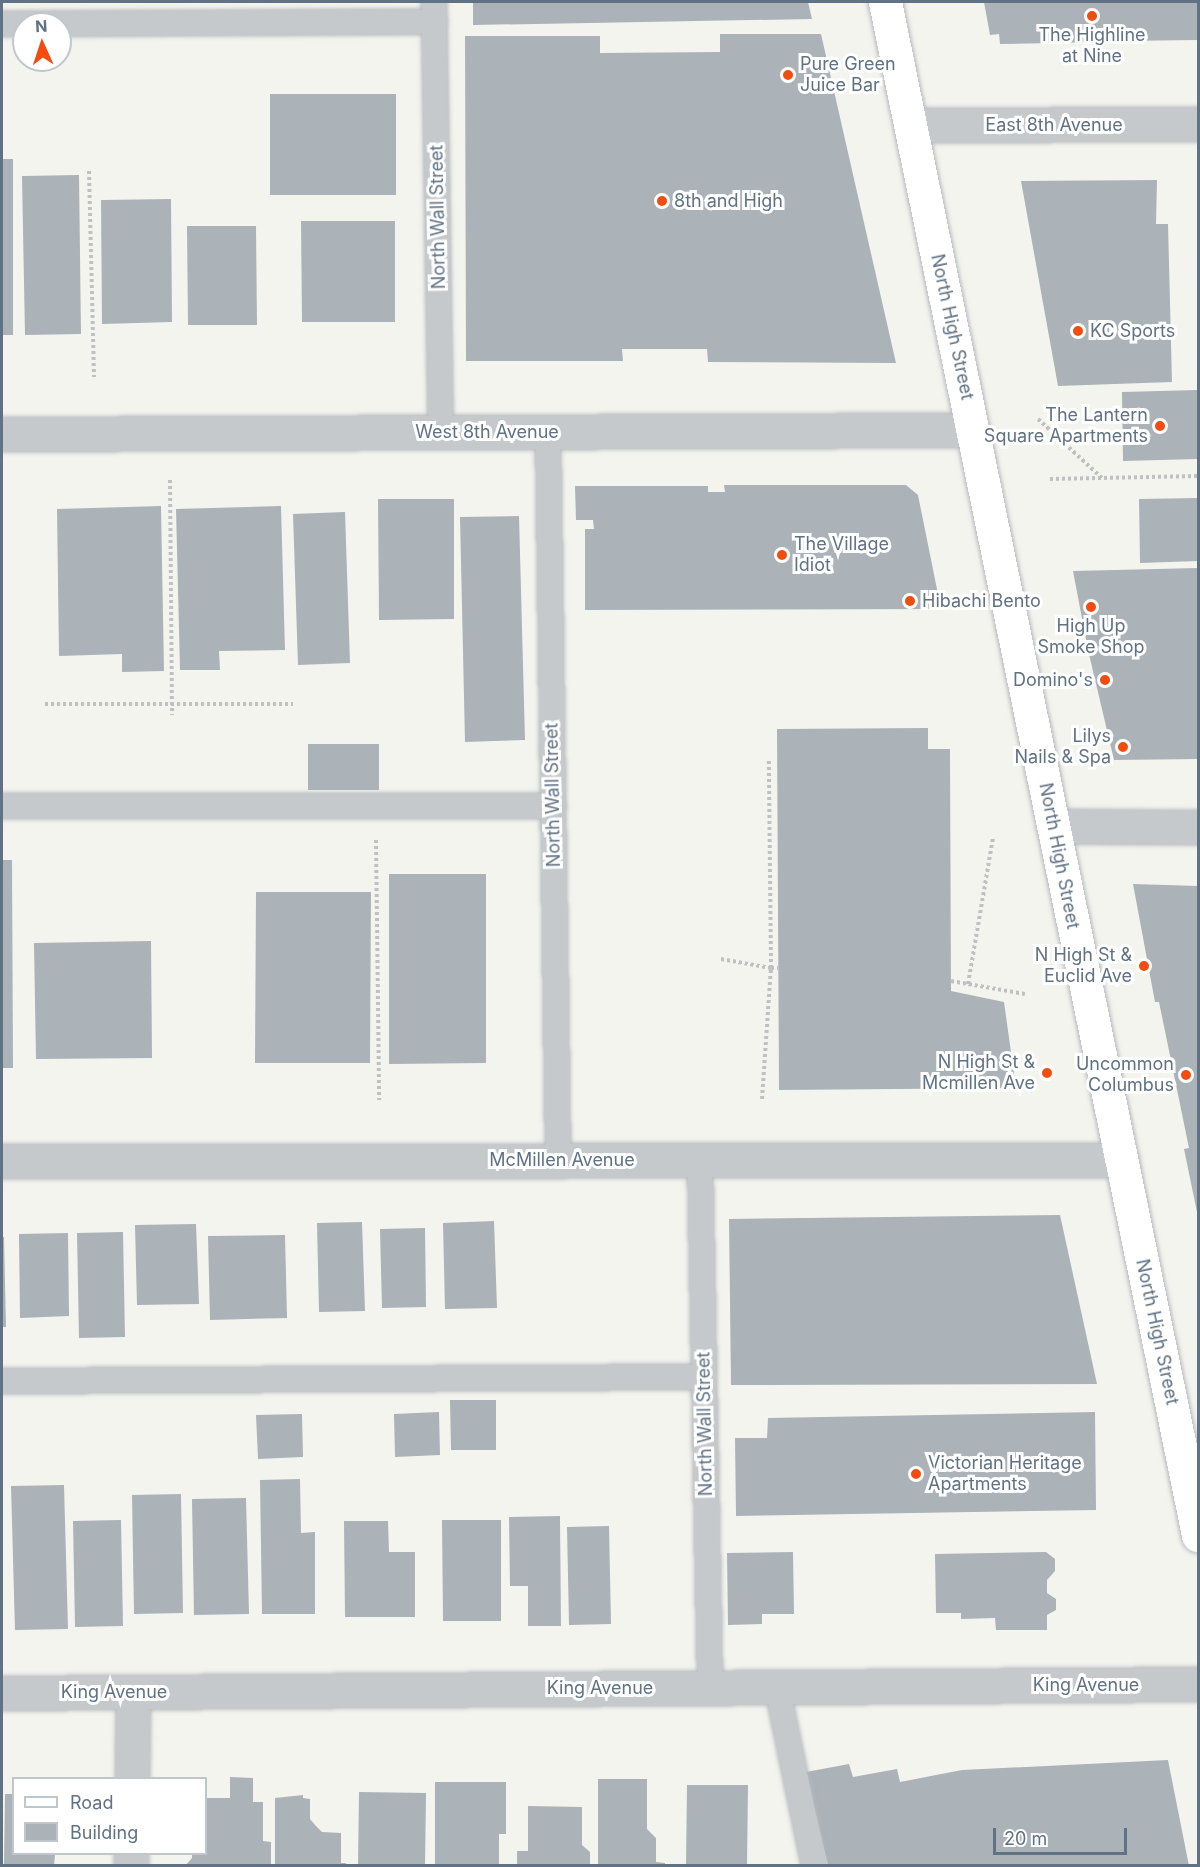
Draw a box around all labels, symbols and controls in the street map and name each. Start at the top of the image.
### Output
marker: The Highline at Nine [1085,9,1099,23]
north arrow [12,12,72,72]
text: N [35,16,48,36]
place label: The Highline at Nine [1038,25,1146,68]
place label: Pure Green Juice Bar [800,54,896,97]
marker: Pure Green Juice Bar [781,68,795,82]
street label: East 8th Avenue [985,114,1123,136]
street label: North Wall Street [426,145,450,289]
place label: 8th and High [674,190,783,212]
marker: 8th and High [655,194,669,208]
street label: North High Street [926,252,978,402]
place label: KC Sports [1090,320,1175,342]
marker: KC Sports [1071,324,1085,338]
place label: The Lantern Square Apartments [984,405,1148,448]
marker: The Lantern Square Apartments [1153,419,1167,433]
street label: West 8th Avenue [415,421,559,443]
place label: The Village Idiot [794,534,889,576]
marker: The Village Idiot [775,548,789,562]
place label: Hibachi Bento [922,590,1041,612]
marker: Hibachi Bento [903,594,917,608]
marker: High Up Smoke Shop [1084,600,1098,614]
place label: High Up Smoke Shop [1037,616,1145,658]
place label: Domino's [1013,669,1093,691]
marker: Domino's [1098,673,1112,687]
street label: North Wall Street [541,723,565,867]
place label: Lilys Nails & Spa [1015,726,1111,768]
marker: Lilys Nails & Spa [1116,740,1130,754]
street label: North High Street [1034,781,1084,931]
place label: N High St & Euclid Ave [1035,945,1132,988]
marker: N High St & Euclid Ave [1137,959,1151,973]
place label: N High St & Mcmillen Ave [922,1052,1035,1094]
place label: Uncommon Columbus [1076,1054,1174,1096]
marker: N High St & Mcmillen Ave [1040,1066,1054,1080]
marker: Uncommon Columbus [1179,1068,1193,1082]
street label: McMillen Avenue [489,1149,635,1171]
street label: North High Street [1131,1257,1183,1407]
street label: North Wall Street [693,1352,717,1496]
place label: Victorian Heritage Apartments [928,1453,1082,1496]
marker: Victorian Heritage Apartments [909,1467,923,1481]
street label: King Avenue [1033,1674,1139,1696]
street label: King Avenue [547,1677,653,1699]
street label: King Avenue [61,1681,167,1703]
legend [12,1777,207,1855]
text: Road [70,1792,113,1813]
scale bar [996,1816,1130,1854]
text: Building [70,1822,138,1843]
text: 20 m [1004,1828,1047,1849]

